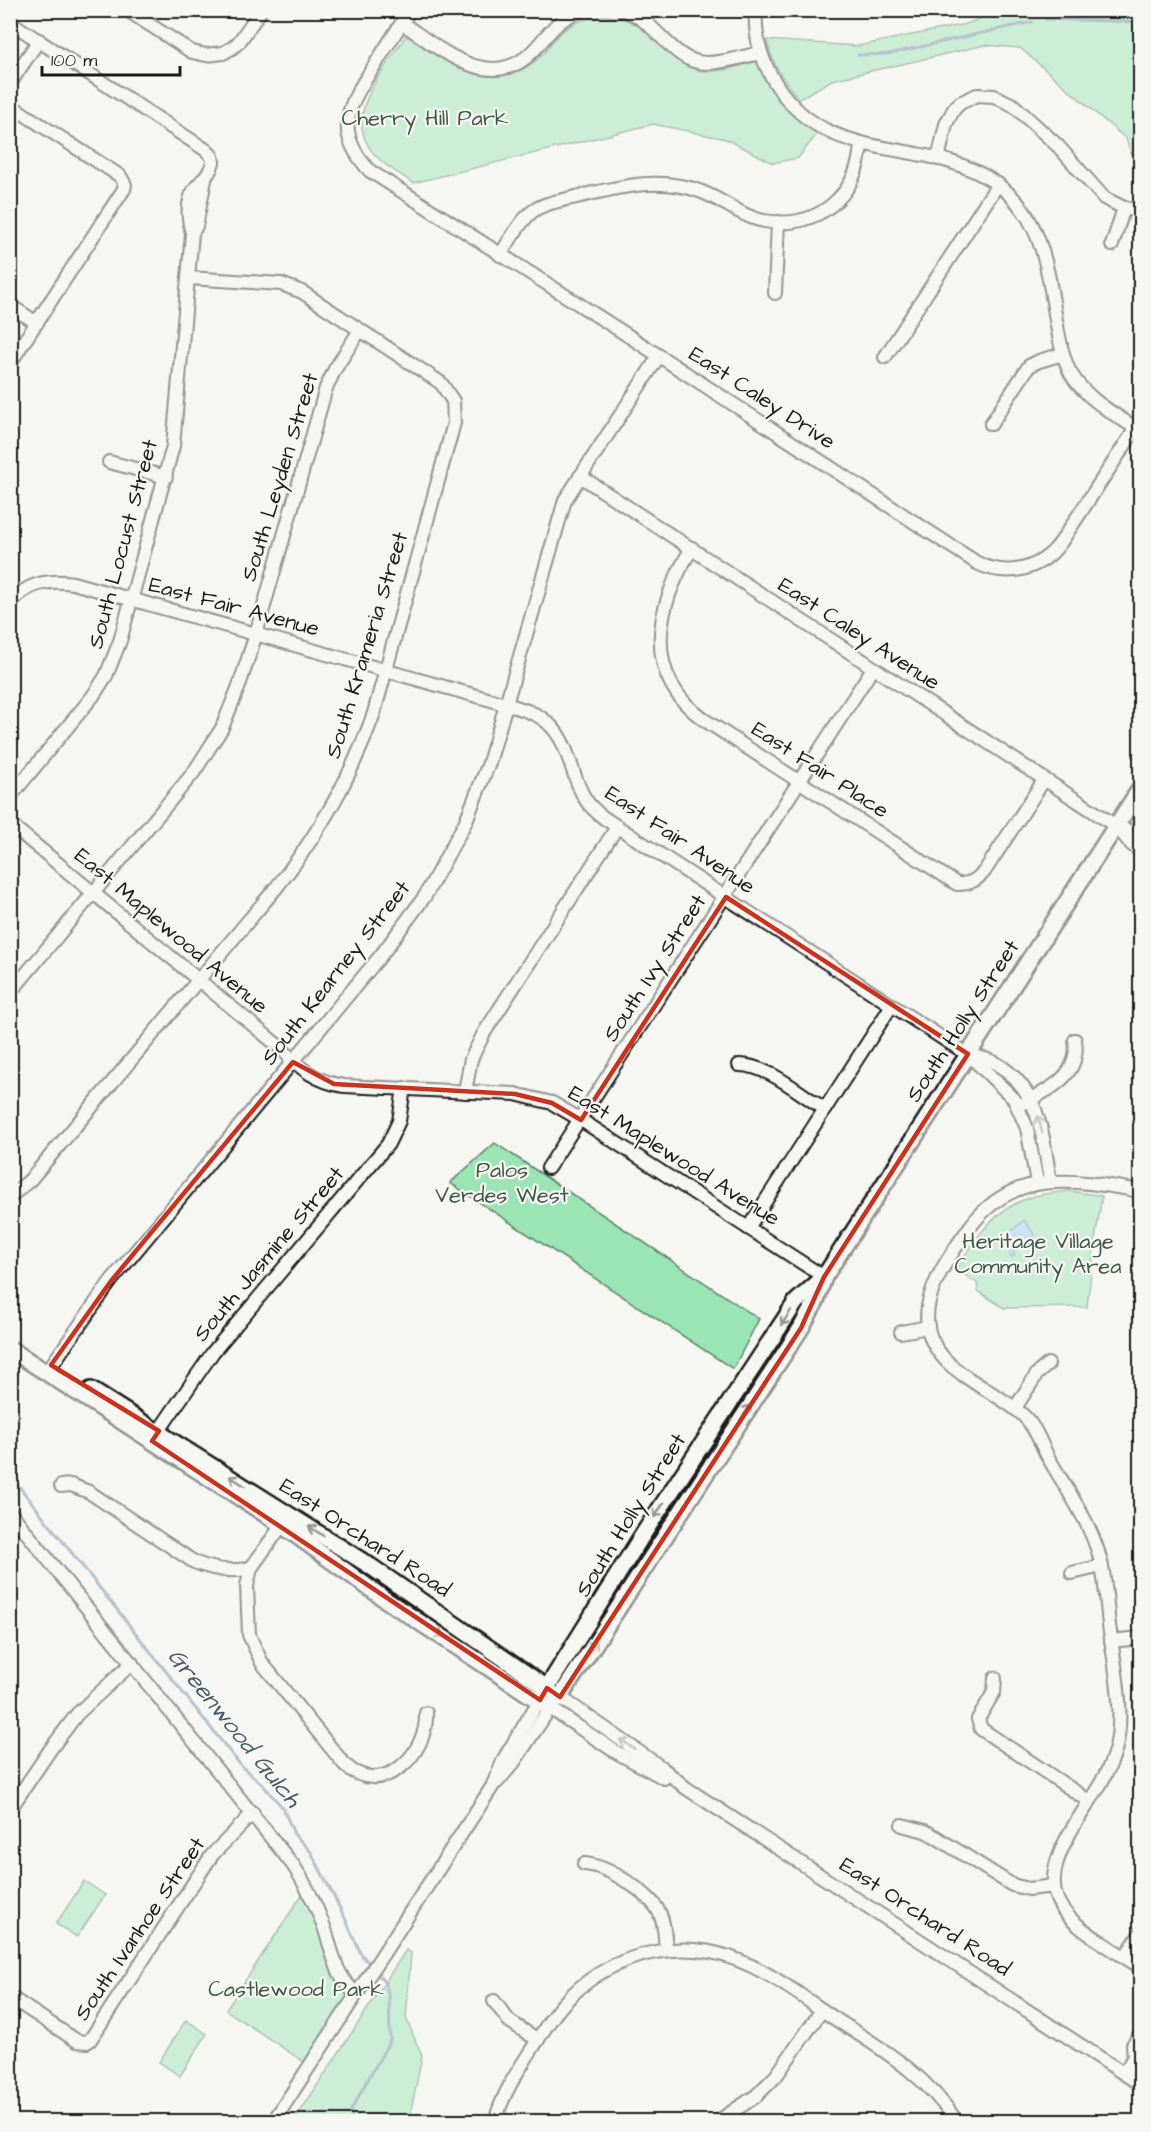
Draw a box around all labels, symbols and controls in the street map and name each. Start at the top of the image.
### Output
scale bar [42,39,180,77]
text: 100 m [51,48,97,73]
park label: Cherry Hill Park [342,103,509,135]
street label: East Caley Drive [682,339,841,458]
street label: South Leyden Street [234,369,327,585]
street label: South Locust Street [80,436,166,652]
street label: South Krameria Street [318,528,416,762]
street label: East Fair Avenue [145,569,323,645]
street label: East Caley Avenue [771,570,946,699]
street label: East Fair Place [745,714,895,826]
street label: East Fair Avenue [599,778,761,902]
street label: East Maplewood Avenue [68,841,275,1021]
street label: South Kearney Street [254,874,419,1072]
street label: South Ivy Street [596,888,715,1048]
street label: South Holly Street [899,934,1028,1109]
street label: East Maplewood Avenue [562,1078,786,1234]
one-way arrow [1034,1115,1045,1134]
park label: Palos Verdes West [435,1155,569,1211]
street label: South Jasmine Street [186,1160,352,1348]
park label: Heritage Village Community Area [955,1226,1121,1283]
one-way arrow [780,1309,792,1326]
one-way arrow [740,1403,753,1420]
street label: South Holly Street [568,1427,695,1603]
street label: East Orchard Road [273,1471,457,1605]
one-way arrow [229,1474,246,1486]
one-way arrow [653,1501,665,1518]
one-way arrow [307,1524,324,1537]
one-way arrow [427,1626,444,1639]
water label: Greenwood Gulch [159,1641,310,1816]
one-way arrow [586,1641,598,1657]
one-way arrow [619,1738,635,1750]
street label: South Ivanhoe Street [67,1831,213,2027]
street label: East Orchard Road [833,1850,1017,1984]
park label: Castlewood Park [208,1974,384,2005]

